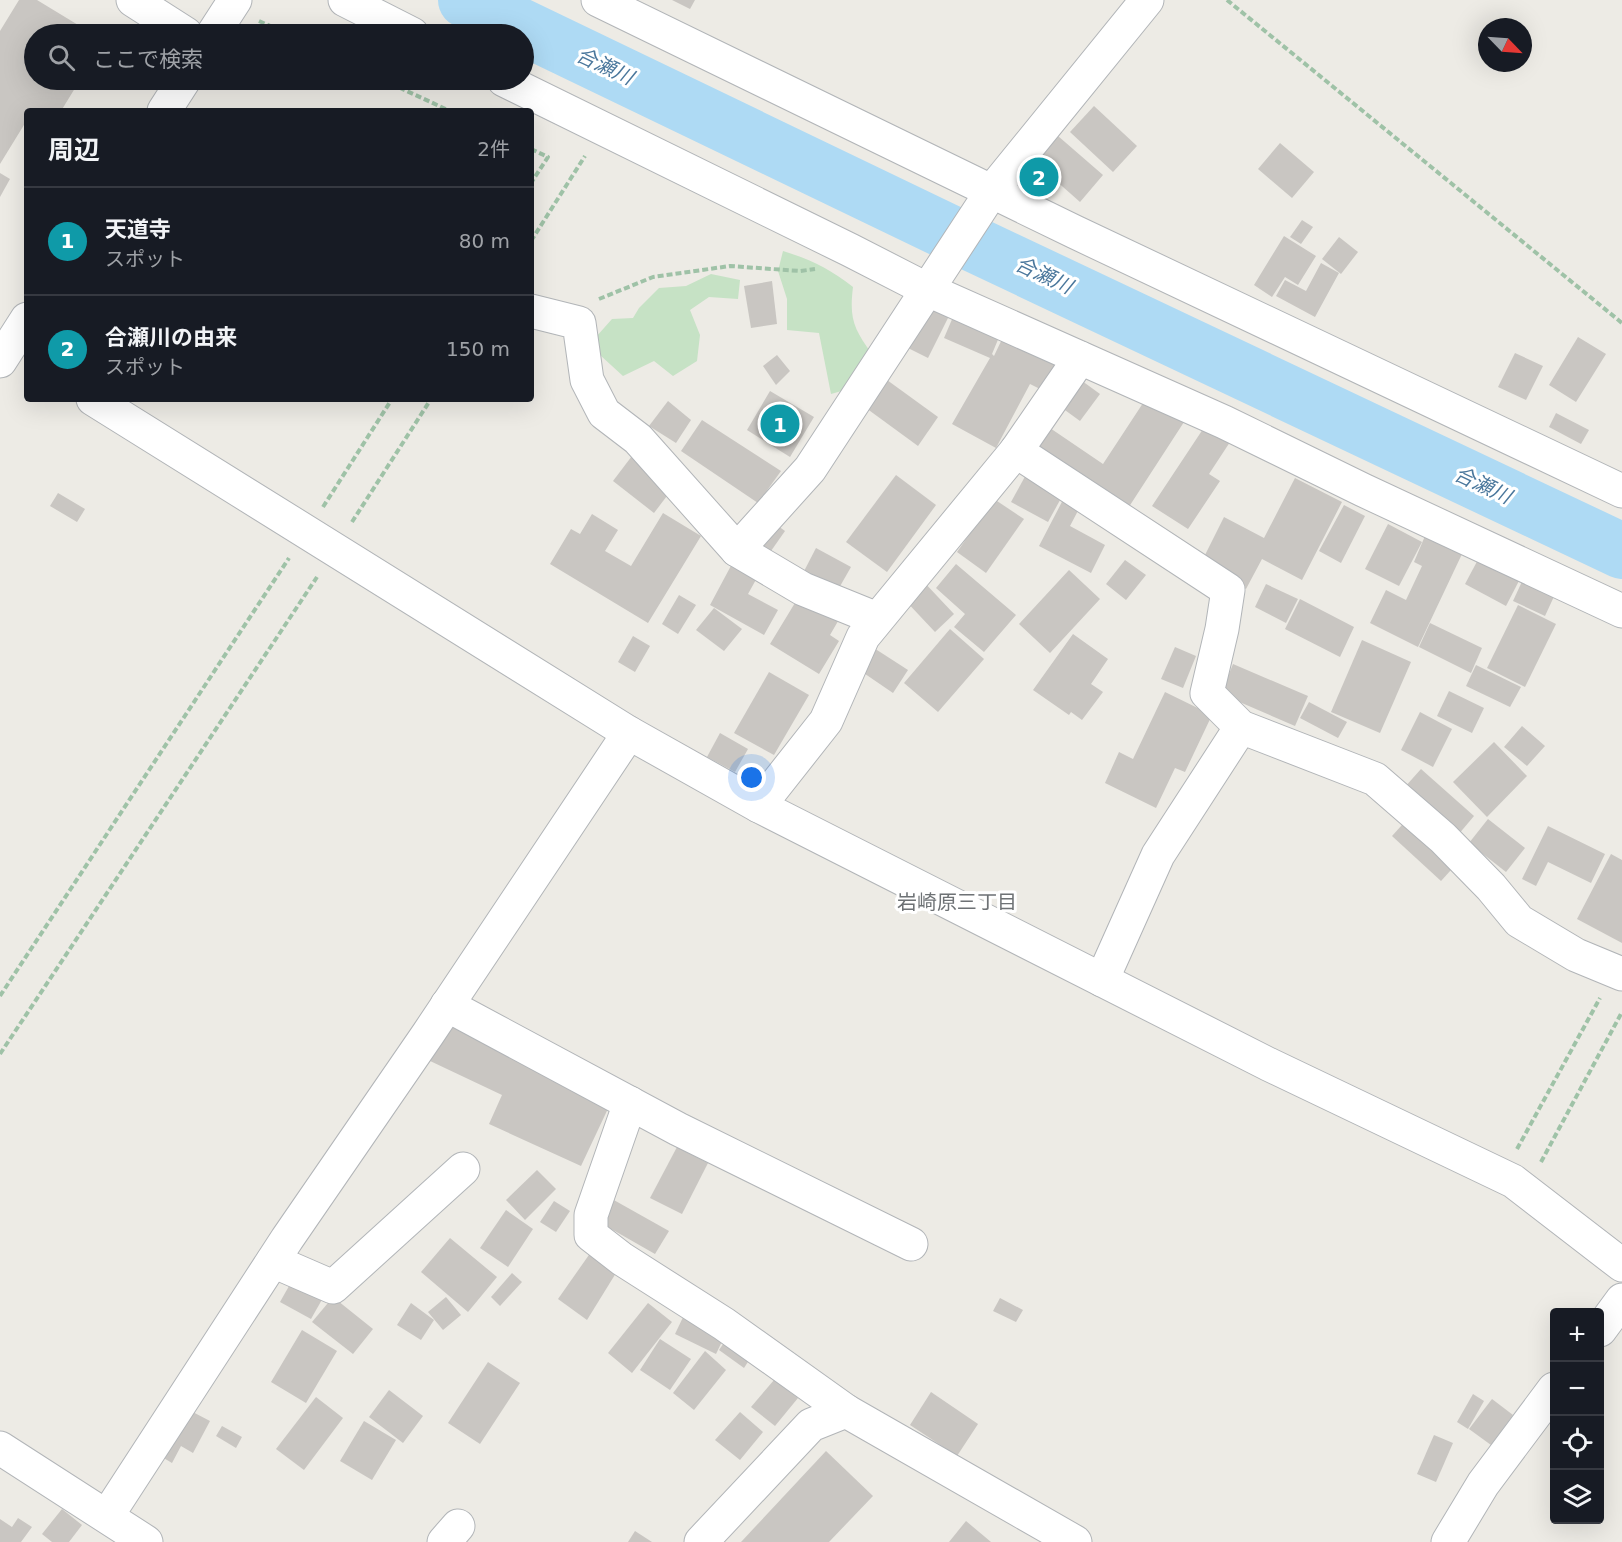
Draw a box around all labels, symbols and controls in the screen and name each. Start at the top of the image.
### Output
north arrow [1478,18,1532,72]
search box [24,24,534,90]
icon: search [45,41,78,74]
water label: 合瀬川 [573,42,639,90]
text: ここで検索 [93,47,203,72]
text: 周辺 [48,135,100,165]
text: 2件 [477,137,510,161]
pin: 2 [1020,154,1058,200]
text: 天道寺 [105,217,171,242]
text: 1 [61,229,74,253]
text: 80 m [459,229,510,253]
text: スポット [105,247,185,271]
water label: 合瀬川 [1012,251,1078,299]
text: 合瀬川の由来 [105,325,237,350]
text: 2 [61,337,74,361]
text: 150 m [446,337,510,361]
text: スポット [105,355,185,379]
pin: 1 [760,402,800,446]
water label: 合瀬川 [1451,461,1517,509]
your location [737,763,766,792]
district label: 岩崎原三丁目 [897,890,1017,914]
map controls [1550,1308,1604,1524]
button: + [1550,1308,1604,1362]
button: − [1550,1362,1604,1416]
button: locate [1550,1416,1604,1470]
button: layers [1550,1470,1604,1524]

